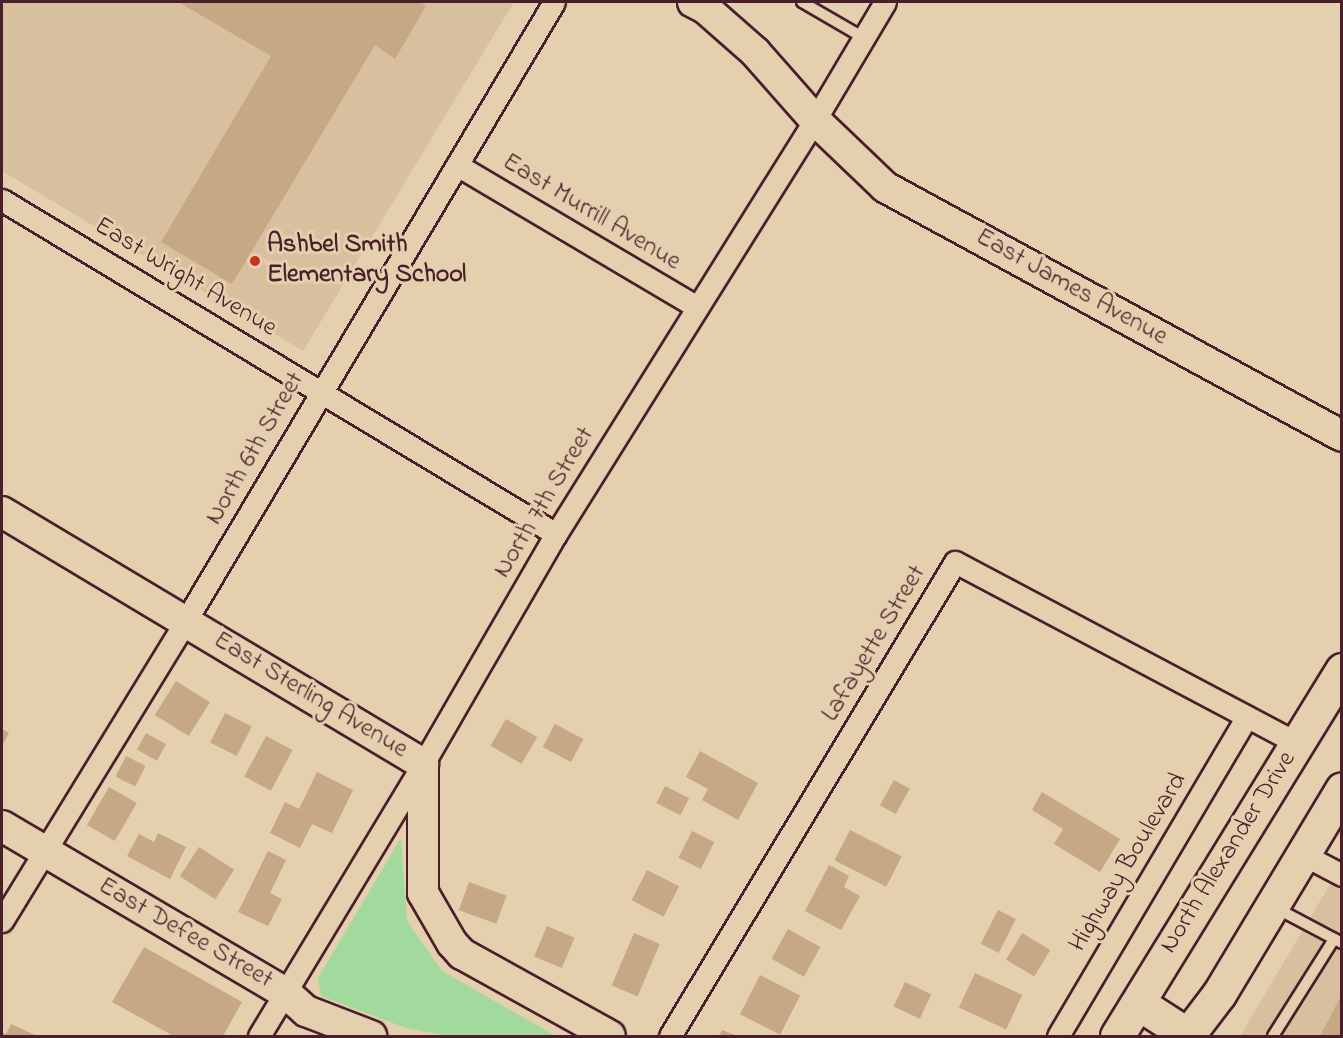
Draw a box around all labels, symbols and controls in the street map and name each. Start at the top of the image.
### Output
street label: East Murrill Avenue [496,147,686,279]
street label: East Wright Avenue [88,211,282,345]
street label: East James Avenue [970,222,1172,354]
place label: Ashbel Smith Elementary School [267,230,466,292]
marker: Ashbel Smith Elementary School [248,254,262,268]
street label: North 6th Street [200,367,312,531]
street label: North 7th Street [488,422,602,584]
street label: Lafayette Street [816,560,934,728]
street label: East Sterling Avenue [207,626,413,766]
street label: North Alexander Drive [1154,746,1304,960]
street label: Highway Boulevard [1063,768,1195,958]
street label: East Defee Street [92,871,278,997]

